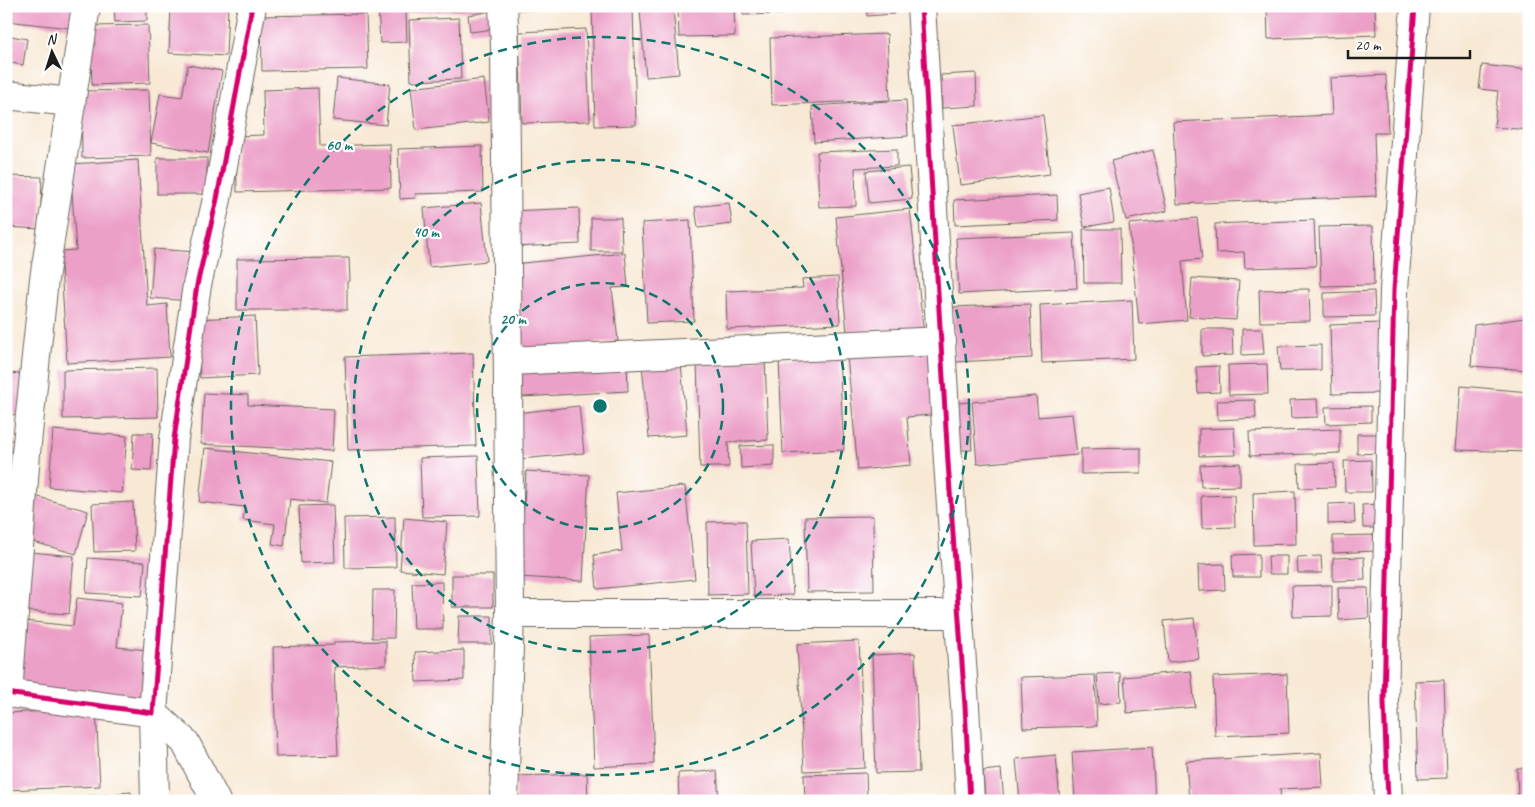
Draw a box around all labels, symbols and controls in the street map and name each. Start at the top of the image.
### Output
north arrow [28,28,78,78]
scale bar [1348,28,1470,60]
text: N [46,31,58,48]
text: 20 m [1355,36,1382,55]
text: 60 m [326,136,353,155]
text: 40 m [413,223,440,242]
text: 20 m [500,310,527,329]
centre of rings [591,397,609,415]

